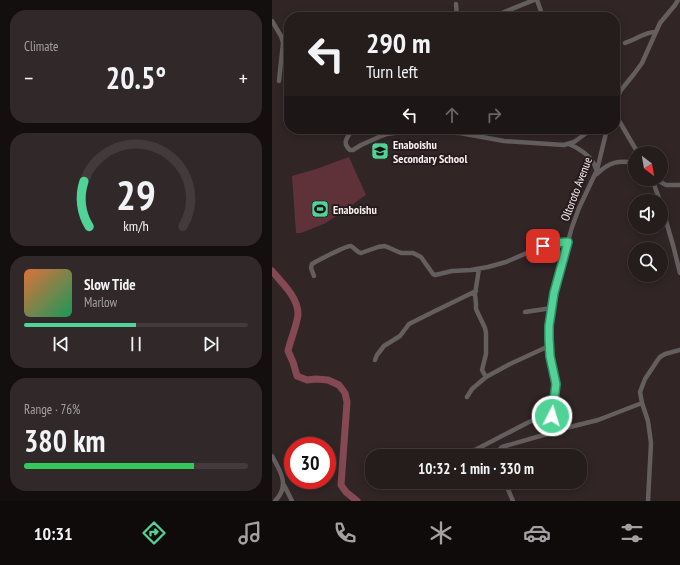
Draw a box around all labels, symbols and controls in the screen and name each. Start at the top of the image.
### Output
text: 290 m [366,24,430,61]
icon: left [300,28,352,80]
text: Climate [24,38,58,55]
text: 20.5° [106,58,166,97]
text: Turn left [366,60,418,83]
text: − [24,64,33,92]
text: + [239,64,248,92]
icon: left [399,104,421,126]
icon: ahead [441,104,463,126]
icon: right [483,104,505,126]
place label: Enaboishu Secondary School [393,137,467,166]
school or university icon: Enaboishu Secondary School [370,141,390,161]
north arrow [628,146,668,186]
map controls [628,146,668,282]
street label: Oltoroto Avenue [557,155,595,223]
text: 29 [116,168,156,221]
button: sound [628,194,668,234]
sports icon: Enaboishu [310,199,330,219]
place label: Enaboishu [333,202,377,217]
text: km/h [123,216,149,235]
pin [526,229,560,263]
icon: arrive [532,235,554,257]
button: search [628,242,668,282]
text: Slow Tide [84,275,136,294]
text: Marlow [84,294,117,311]
icon: previous [50,333,72,355]
icon: pause [125,333,147,355]
icon: next [200,333,222,355]
position arrow [531,395,573,437]
text: Range · 76% [24,401,80,418]
text: 380 km [24,421,105,460]
speed limit sign: 30 [284,437,336,489]
text: 10:32 · 1 min · 330 m [418,459,534,478]
icon: directions [140,519,168,547]
icon: music [236,519,264,547]
icon: phone [331,519,359,547]
icon: climate [427,519,455,547]
icon: car [523,519,551,547]
icon: filters [618,519,646,547]
text: 10:31 [34,522,73,545]

